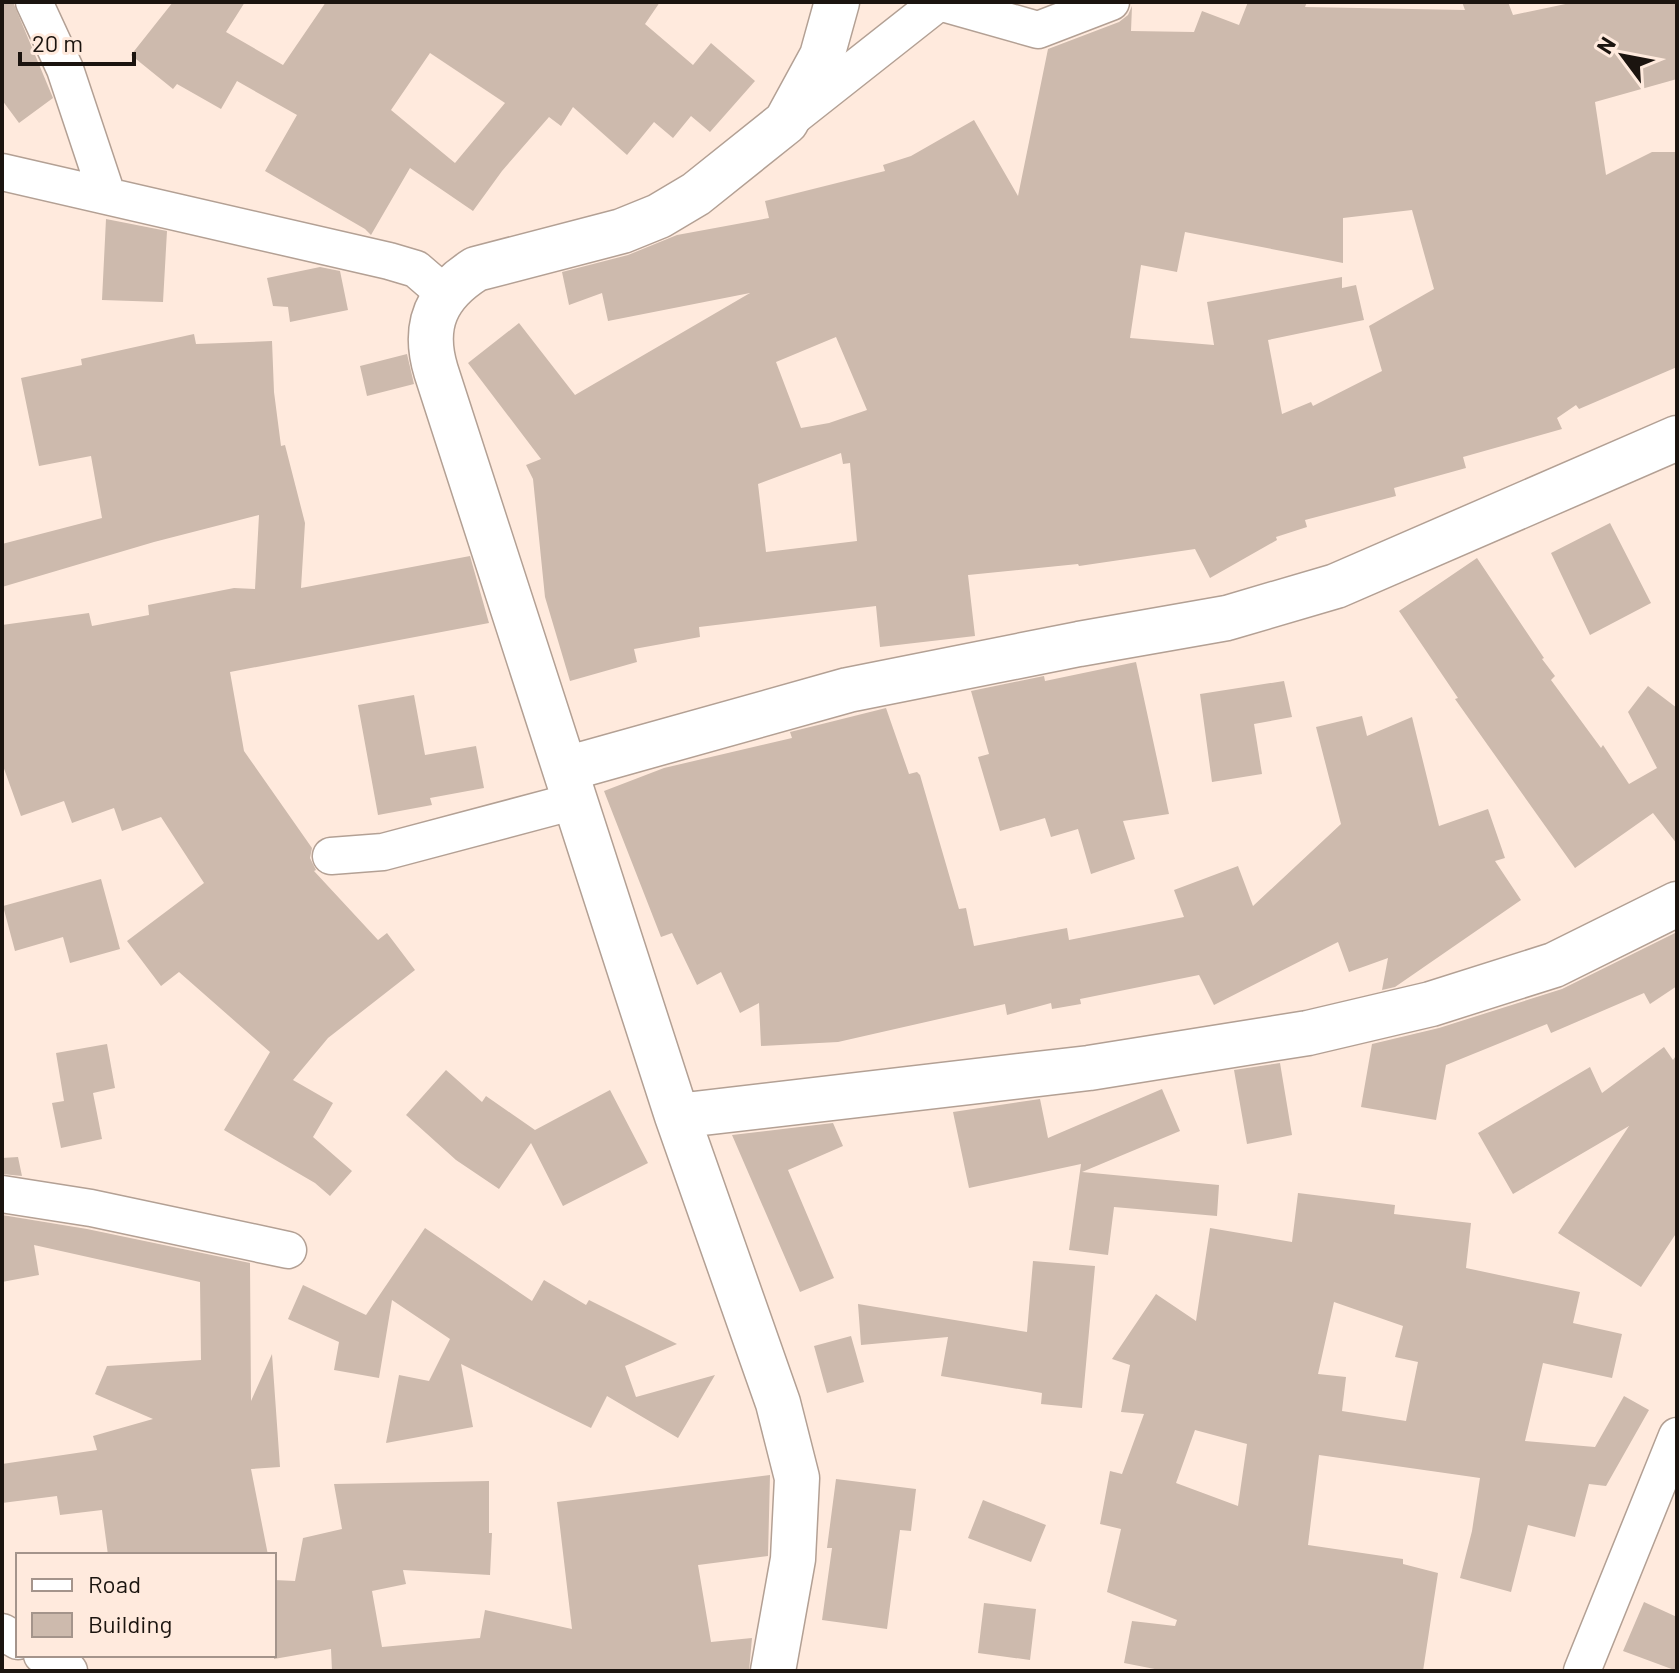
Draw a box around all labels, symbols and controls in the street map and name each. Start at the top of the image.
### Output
scale bar [20,16,134,66]
north arrow [1583,16,1663,96]
text: 20 m [32,28,83,57]
text: N [1590,32,1620,58]
legend [16,1553,276,1657]
text: Road [88,1569,141,1598]
text: Building [88,1609,172,1638]

